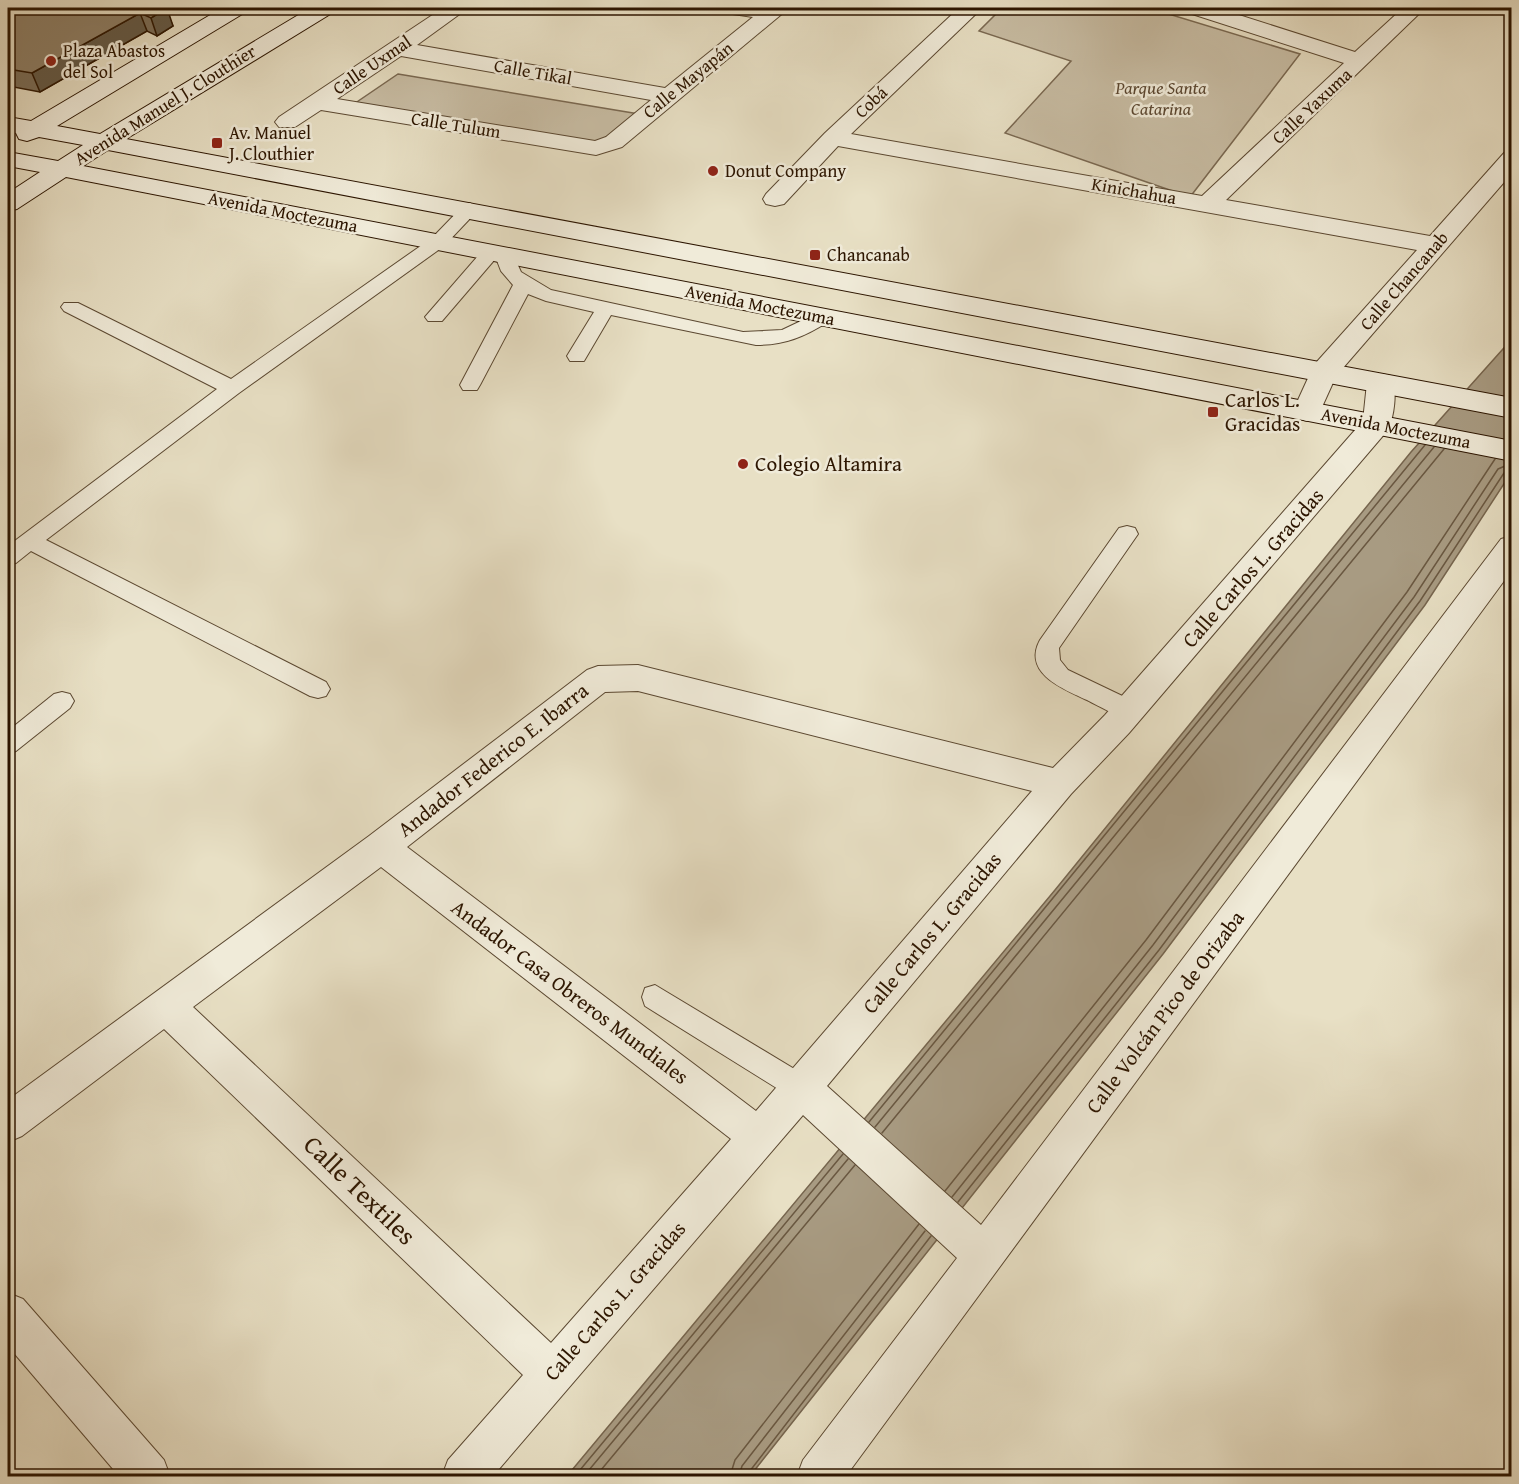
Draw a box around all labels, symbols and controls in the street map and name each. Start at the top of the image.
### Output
street label: Calle Uxmal [327,28,417,101]
street label: Calle Mayapán [637,35,739,125]
place label: Plaza Abastos del Sol [63,37,165,85]
street label: Avenida Manuel J. Clouthier [69,37,261,172]
street label: Calle Tikal [492,51,574,92]
marker: Plaza Abastos del Sol [44,54,58,68]
street label: Calle Yaxuma [1265,61,1358,150]
park label: Parque Santa Catarina [1114,74,1207,122]
street label: Cobá [848,79,894,124]
street label: Calle Tulum [409,104,503,145]
place label: Av. Manuel J. Clouthier [227,119,315,167]
marker: Av. Manuel J. Clouthier [210,136,224,150]
place label: Donut Company [725,157,846,184]
marker: Donut Company [706,164,720,178]
street label: Kinichahua [1090,170,1179,211]
street label: Avenida Moctezuma [206,184,361,239]
street label: Calle Chancanab [1353,225,1454,336]
place label: Chancanab [827,241,910,268]
marker: Chancanab [808,248,822,262]
street label: Avenida Moctezuma [683,277,838,332]
place label: Carlos L. Gracidas [1225,384,1300,439]
street label: Avenida Moctezuma [1319,400,1474,455]
marker: Carlos L. Gracidas [1206,405,1220,419]
place label: Colegio Altamira [755,448,902,479]
marker: Colegio Altamira [736,457,750,471]
street label: Calle Carlos L. Gracidas [1174,481,1331,654]
street label: Andador Federico E. Ibarra [391,675,595,844]
street label: Calle Carlos L. Gracidas [855,845,1009,1020]
street label: Andador Casa Obreros Mundiales [445,892,696,1091]
street label: Calle Volcán Pico de Orizaba [1078,904,1251,1120]
street label: Calle Textiles [295,1126,426,1254]
street label: Calle Carlos L. Gracidas [536,1214,693,1387]

